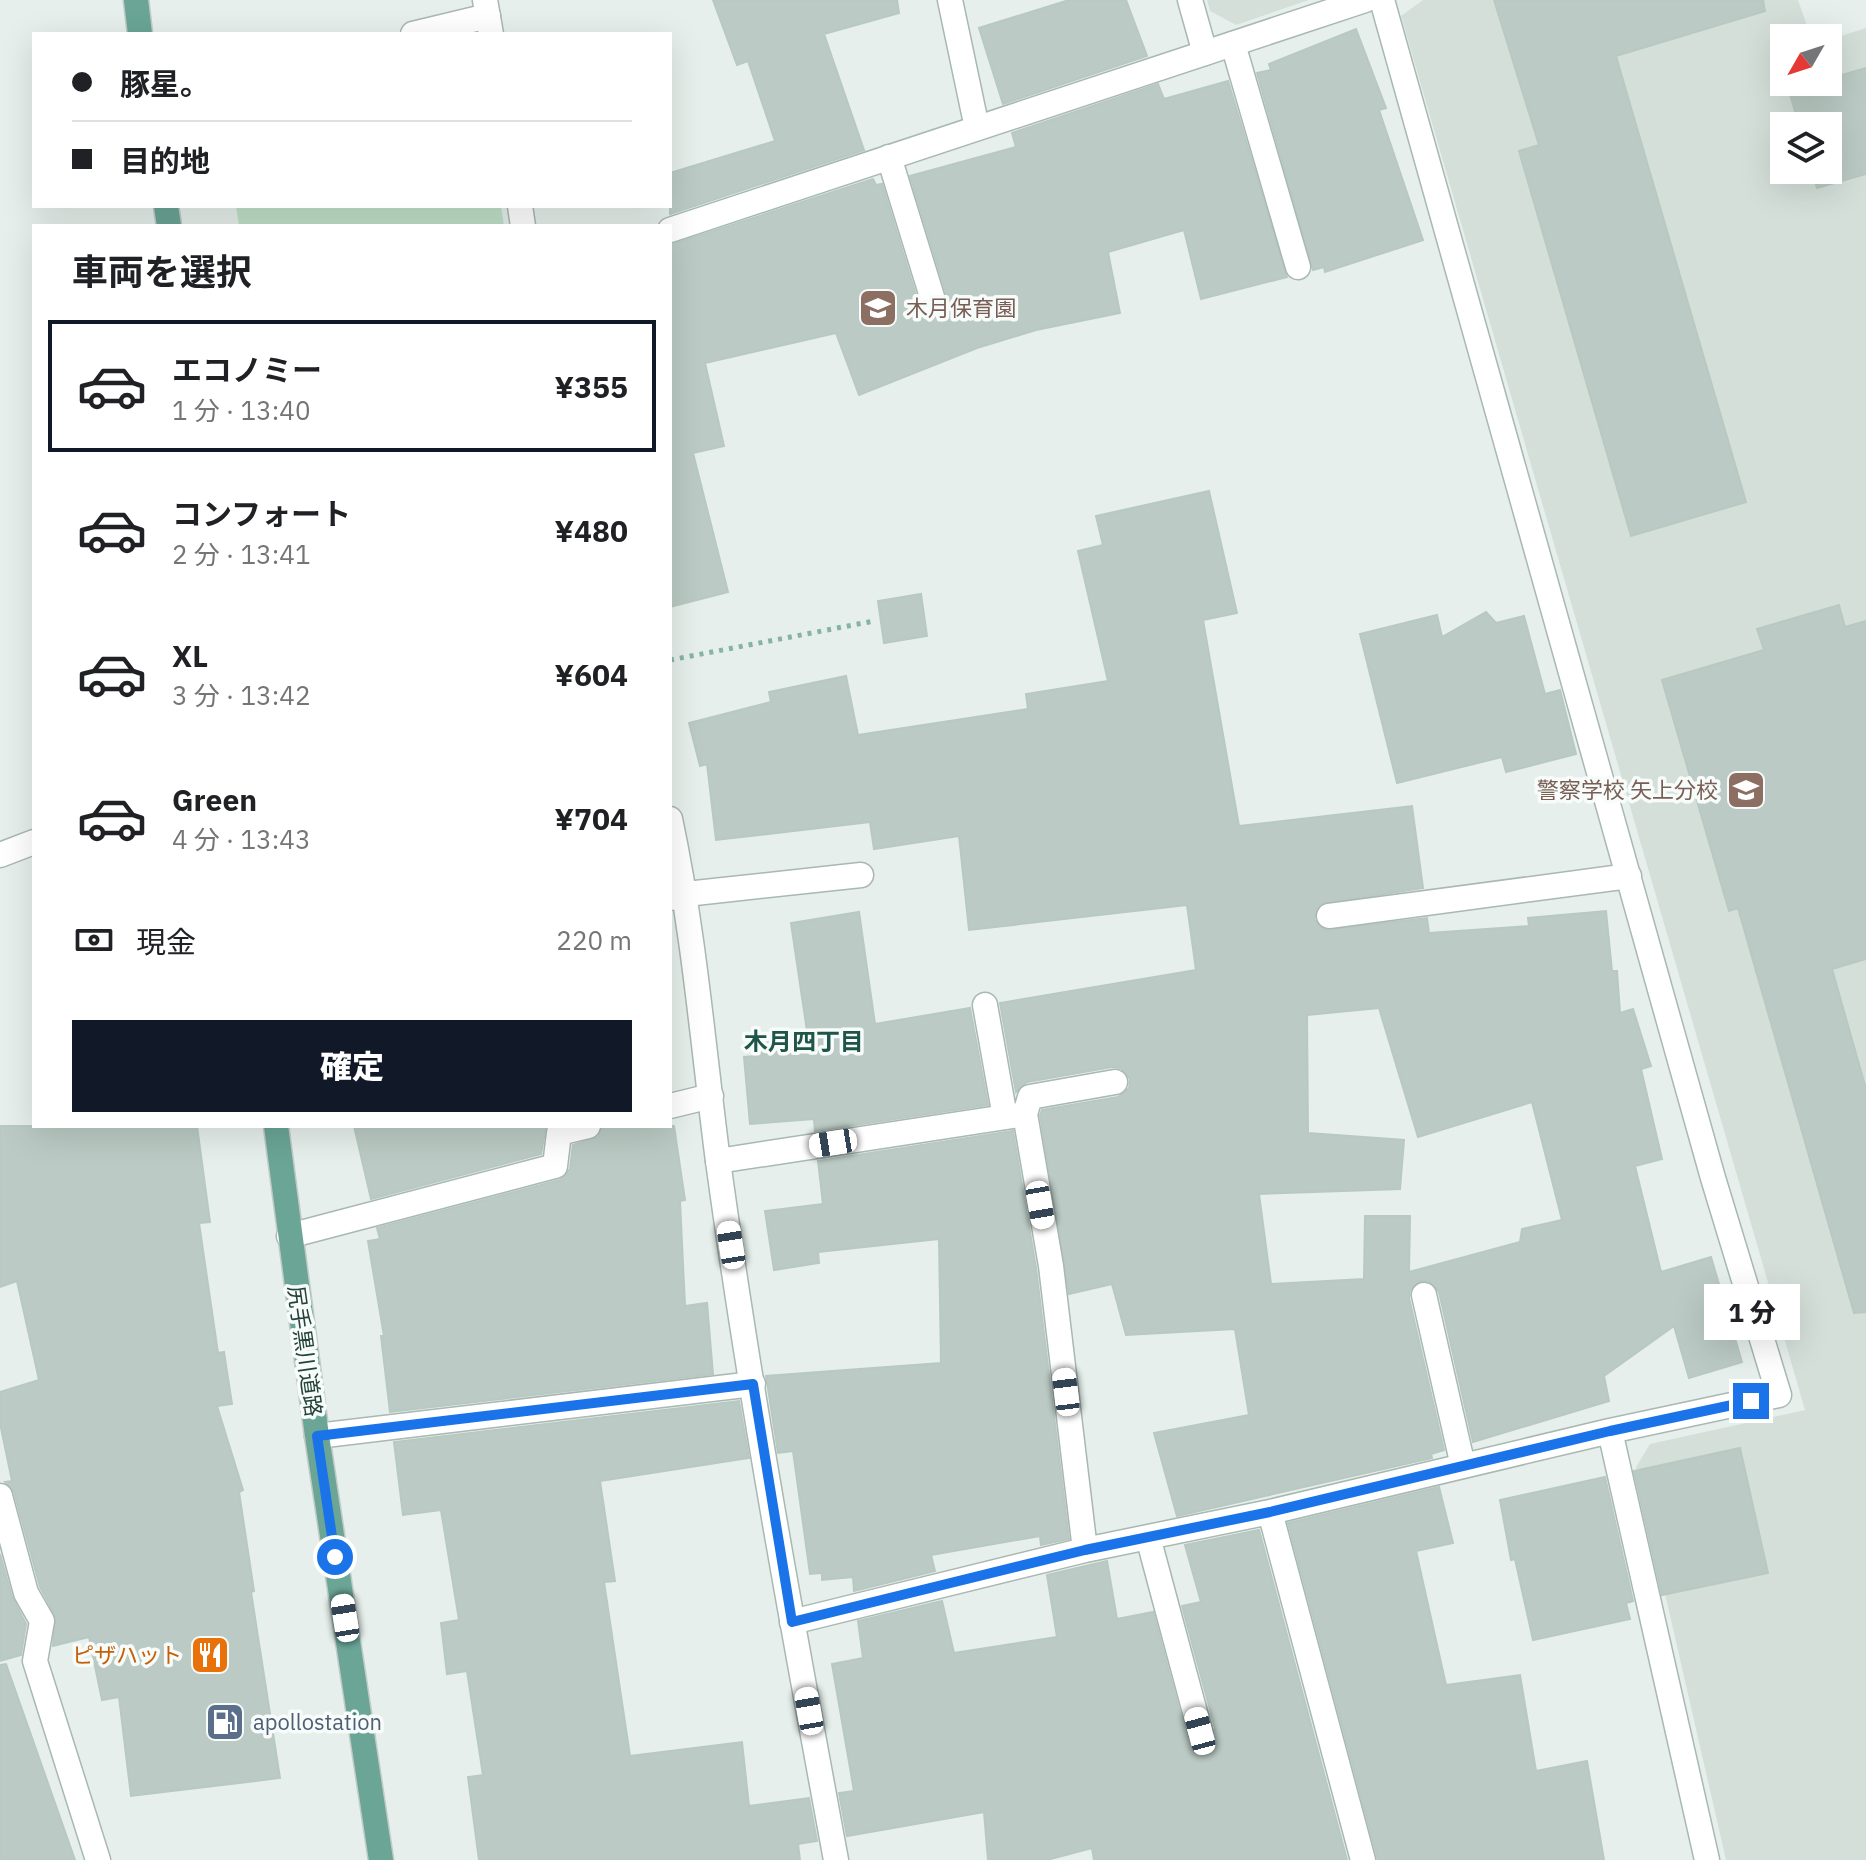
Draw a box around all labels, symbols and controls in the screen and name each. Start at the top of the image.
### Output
north arrow [1770,24,1842,96]
map controls [1770,24,1842,184]
text: 豚星。 [120,64,210,103]
button: layers [1770,112,1842,184]
text: 目的地 [120,141,210,180]
text: 車両を選択 [72,248,252,295]
school or university icon: 木月保育園 [857,287,899,329]
place label: 木月保育園 [906,293,1016,322]
icon: car [76,350,148,422]
text: エコノミー [172,350,322,389]
text: ¥355 [555,367,628,406]
text: 1 分 · 13:40 [172,393,310,427]
icon: car [76,494,148,566]
text: コンフォート [172,494,351,533]
text: ¥480 [555,511,628,550]
text: 2 分 · 13:41 [172,537,310,571]
text: XL [172,636,208,675]
icon: car [76,638,148,710]
text: ¥604 [555,655,628,694]
text: 3 分 · 13:42 [172,678,310,712]
school or university icon: 警察学校 矢上分校 [1725,769,1767,811]
place label: 警察学校 矢上分校 [1537,775,1718,804]
text: Green [172,780,257,819]
icon: car [76,782,148,854]
text: ¥704 [555,799,628,838]
text: 4 分 · 13:43 [172,822,310,856]
icon: cash [72,918,116,962]
text: 現金 [136,922,196,961]
text: 220 m [556,923,632,957]
button: 確定 [72,1020,632,1112]
district label: 木月四丁目 [744,1025,864,1057]
car [807,1127,859,1159]
car [1024,1179,1056,1231]
car [715,1219,747,1271]
street label: 尻手黒川道路 [282,1284,329,1418]
callout: 1 分 [1703,1285,1799,1341]
text: 1 分 [1728,1295,1776,1329]
car [1051,1367,1081,1417]
route end [1733,1383,1769,1419]
route start [317,1539,353,1575]
car [329,1592,361,1644]
restaurant icon: ピザハット [189,1634,231,1676]
place label: ピザハット [72,1640,182,1669]
car [793,1685,825,1737]
fuel station icon: apollostation [204,1701,246,1743]
car [1182,1705,1218,1757]
place label: apollostation [253,1707,382,1736]

